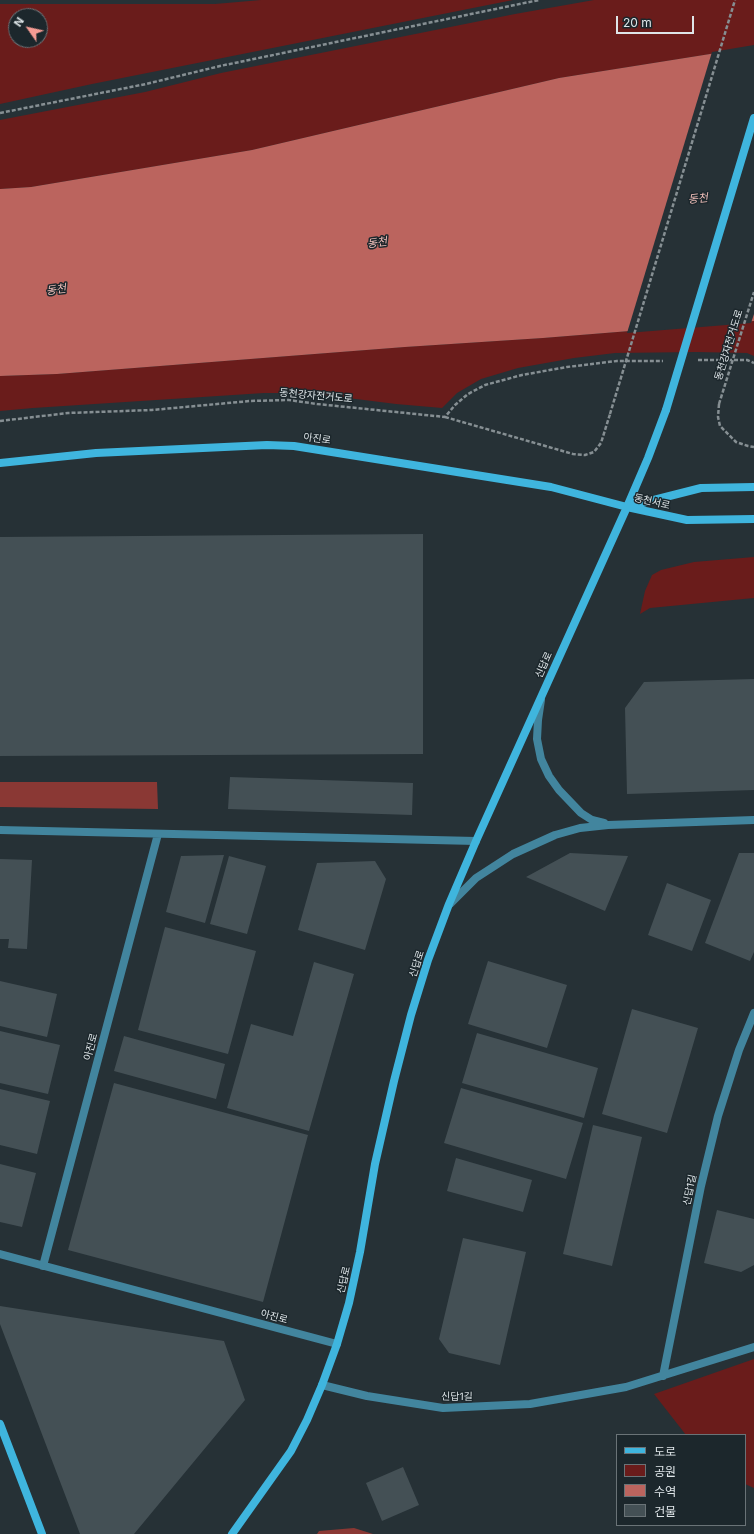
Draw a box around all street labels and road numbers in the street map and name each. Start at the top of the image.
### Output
street label: 동천강자전거도로 [713,308,745,382]
street label: 동천강자전거도로 [279,387,353,405]
street label: 아진로 [302,431,332,447]
street label: 동천서로 [633,492,671,512]
street label: 신답로 [533,650,555,680]
street label: 신답로 [407,949,427,979]
street label: 아진로 [82,1032,100,1062]
street label: 신답1길 [681,1173,699,1207]
street label: 신답로 [335,1265,353,1295]
street label: 아진로 [259,1308,289,1326]
street label: 신답1길 [441,1391,473,1403]

